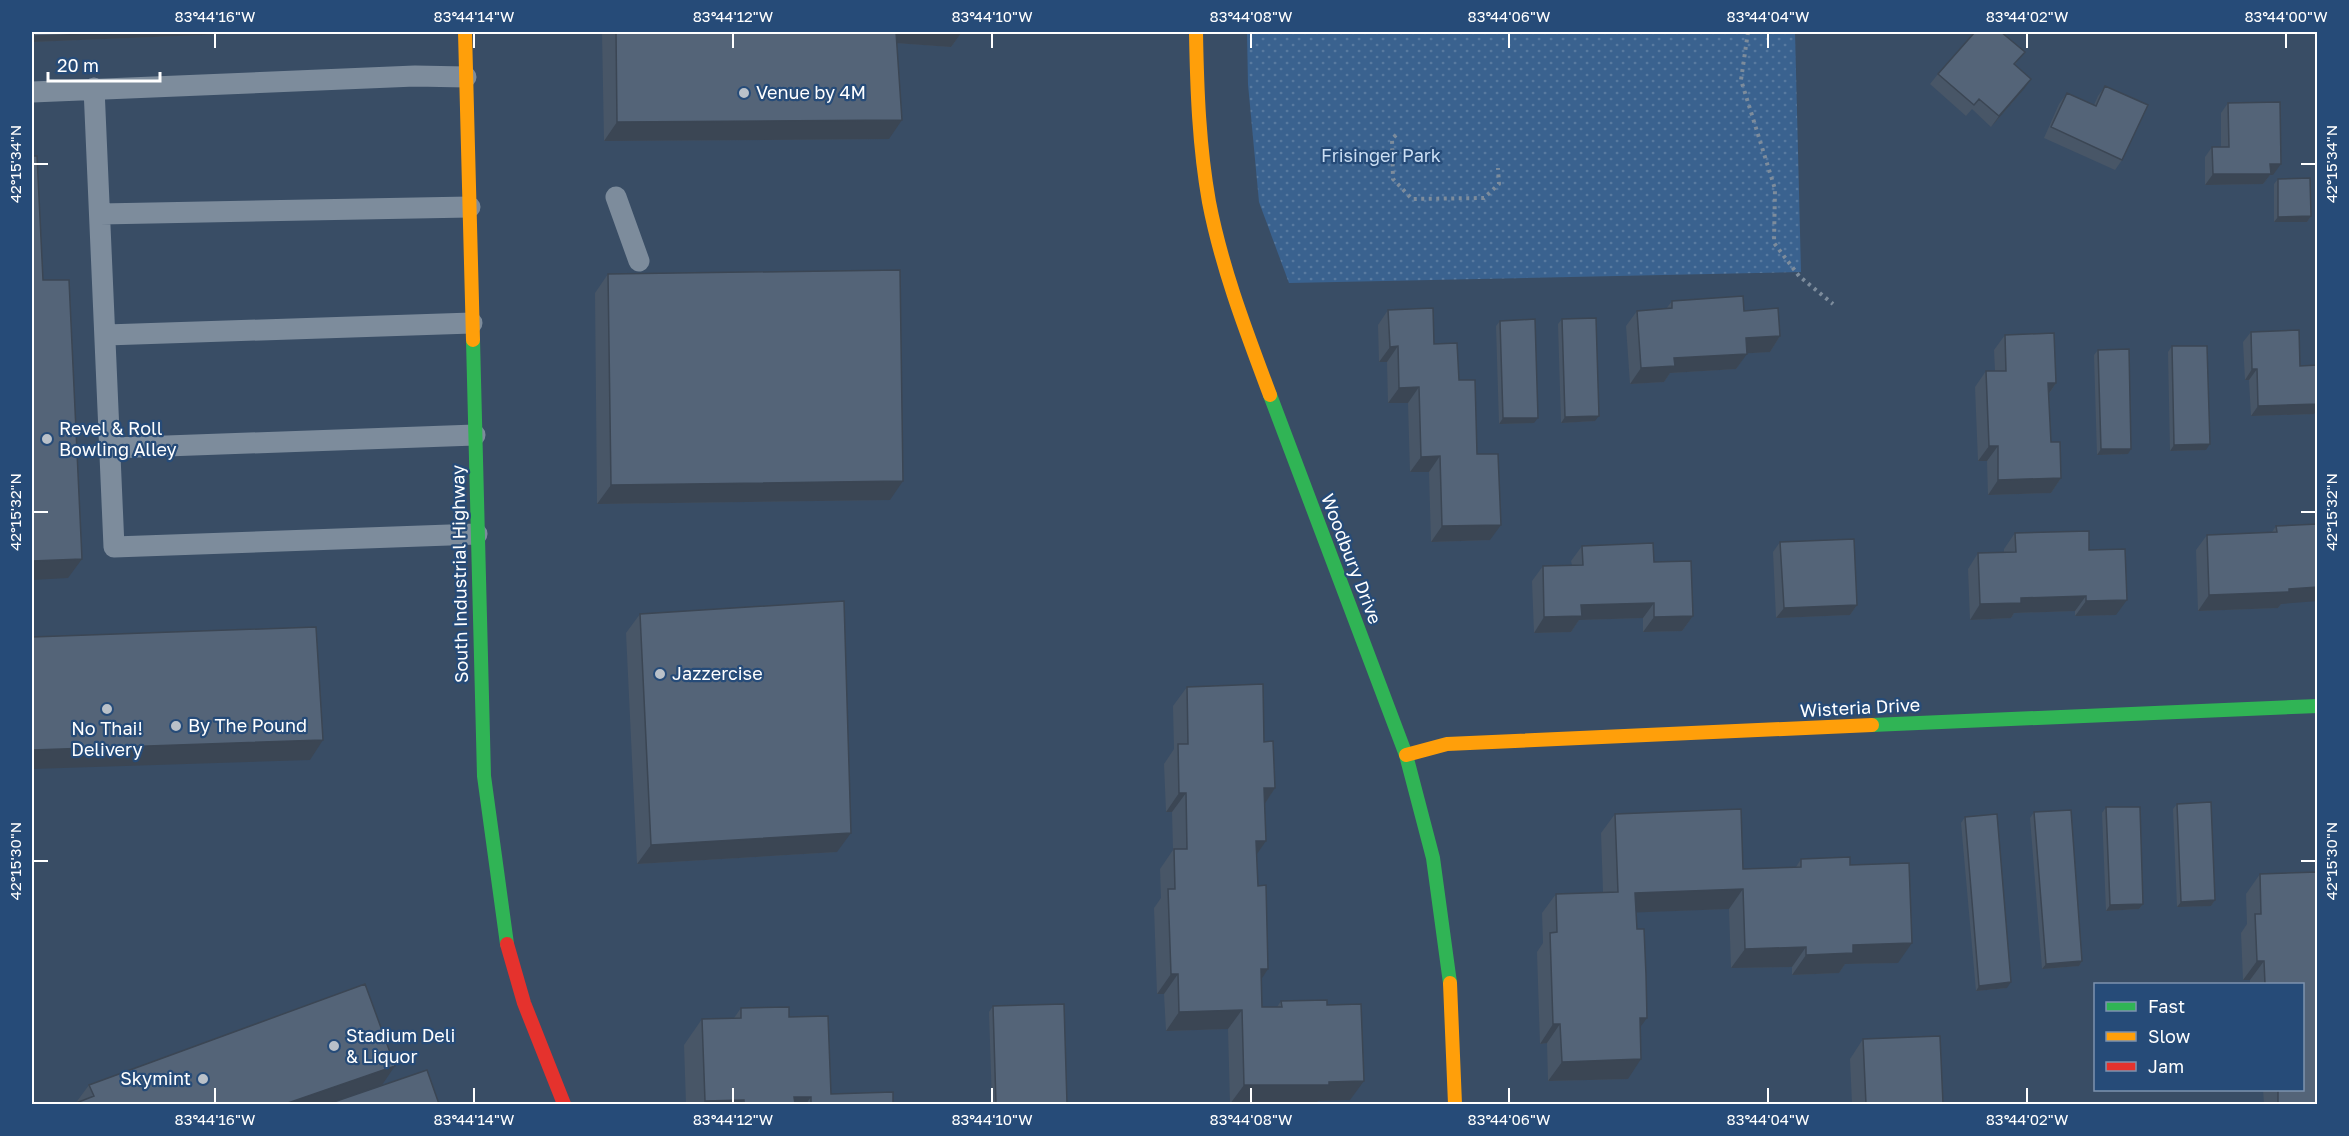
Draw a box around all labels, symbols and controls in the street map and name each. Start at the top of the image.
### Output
text: 83°44'16"W [175,7,255,25]
text: 83°44'14"W [433,7,515,25]
text: 83°44'12"W [693,7,773,25]
text: 83°44'10"W [951,7,1033,25]
text: 83°44'08"W [1209,7,1293,25]
text: 83°44'06"W [1468,7,1550,25]
text: 83°44'04"W [1726,7,1810,25]
text: 83°44'02"W [1986,7,2068,25]
text: 83°44'00"W [2244,7,2328,25]
scale bar [48,45,160,83]
text: 20 m [57,54,99,76]
place label: Venue by 4M [756,81,866,103]
marker: Venue by 4M [737,86,751,100]
text: 42°15'34"N [6,125,24,203]
text: 42°15'34"N [2322,125,2340,203]
park label: Frisinger Park [1321,144,1441,166]
place label: Revel & Roll Bowling Alley [59,417,177,460]
marker: Revel & Roll Bowling Alley [40,432,54,446]
street label: South Industrial Highway [446,465,472,683]
text: 42°15'32"N [6,473,24,551]
text: 42°15'32"N [2322,473,2340,551]
street label: Woodbury Drive [1317,490,1387,627]
place label: Jazzercise [672,662,763,684]
marker: Jazzercise [653,667,667,681]
street label: Wisteria Drive [1799,693,1921,721]
marker: No Thai! Delivery [100,702,114,716]
place label: By The Pound [188,714,307,736]
place label: No Thai! Delivery [71,717,143,760]
marker: By The Pound [169,719,183,733]
text: 42°15'30"N [6,822,24,900]
text: 42°15'30"N [2322,822,2340,900]
legend [2094,983,2304,1091]
text: Fast [2148,995,2185,1017]
place label: Stadium Deli & Liquor [346,1024,455,1067]
text: Slow [2148,1025,2191,1047]
marker: Stadium Deli & Liquor [327,1039,341,1053]
text: Jam [2148,1055,2184,1077]
place label: Skymint [120,1067,191,1089]
marker: Skymint [196,1072,210,1086]
text: 83°44'16"W [175,1110,255,1128]
text: 83°44'14"W [433,1110,515,1128]
text: 83°44'12"W [693,1110,773,1128]
text: 83°44'10"W [951,1110,1033,1128]
text: 83°44'08"W [1209,1110,1293,1128]
text: 83°44'06"W [1468,1110,1550,1128]
text: 83°44'04"W [1726,1110,1810,1128]
text: 83°44'02"W [1986,1110,2068,1128]

